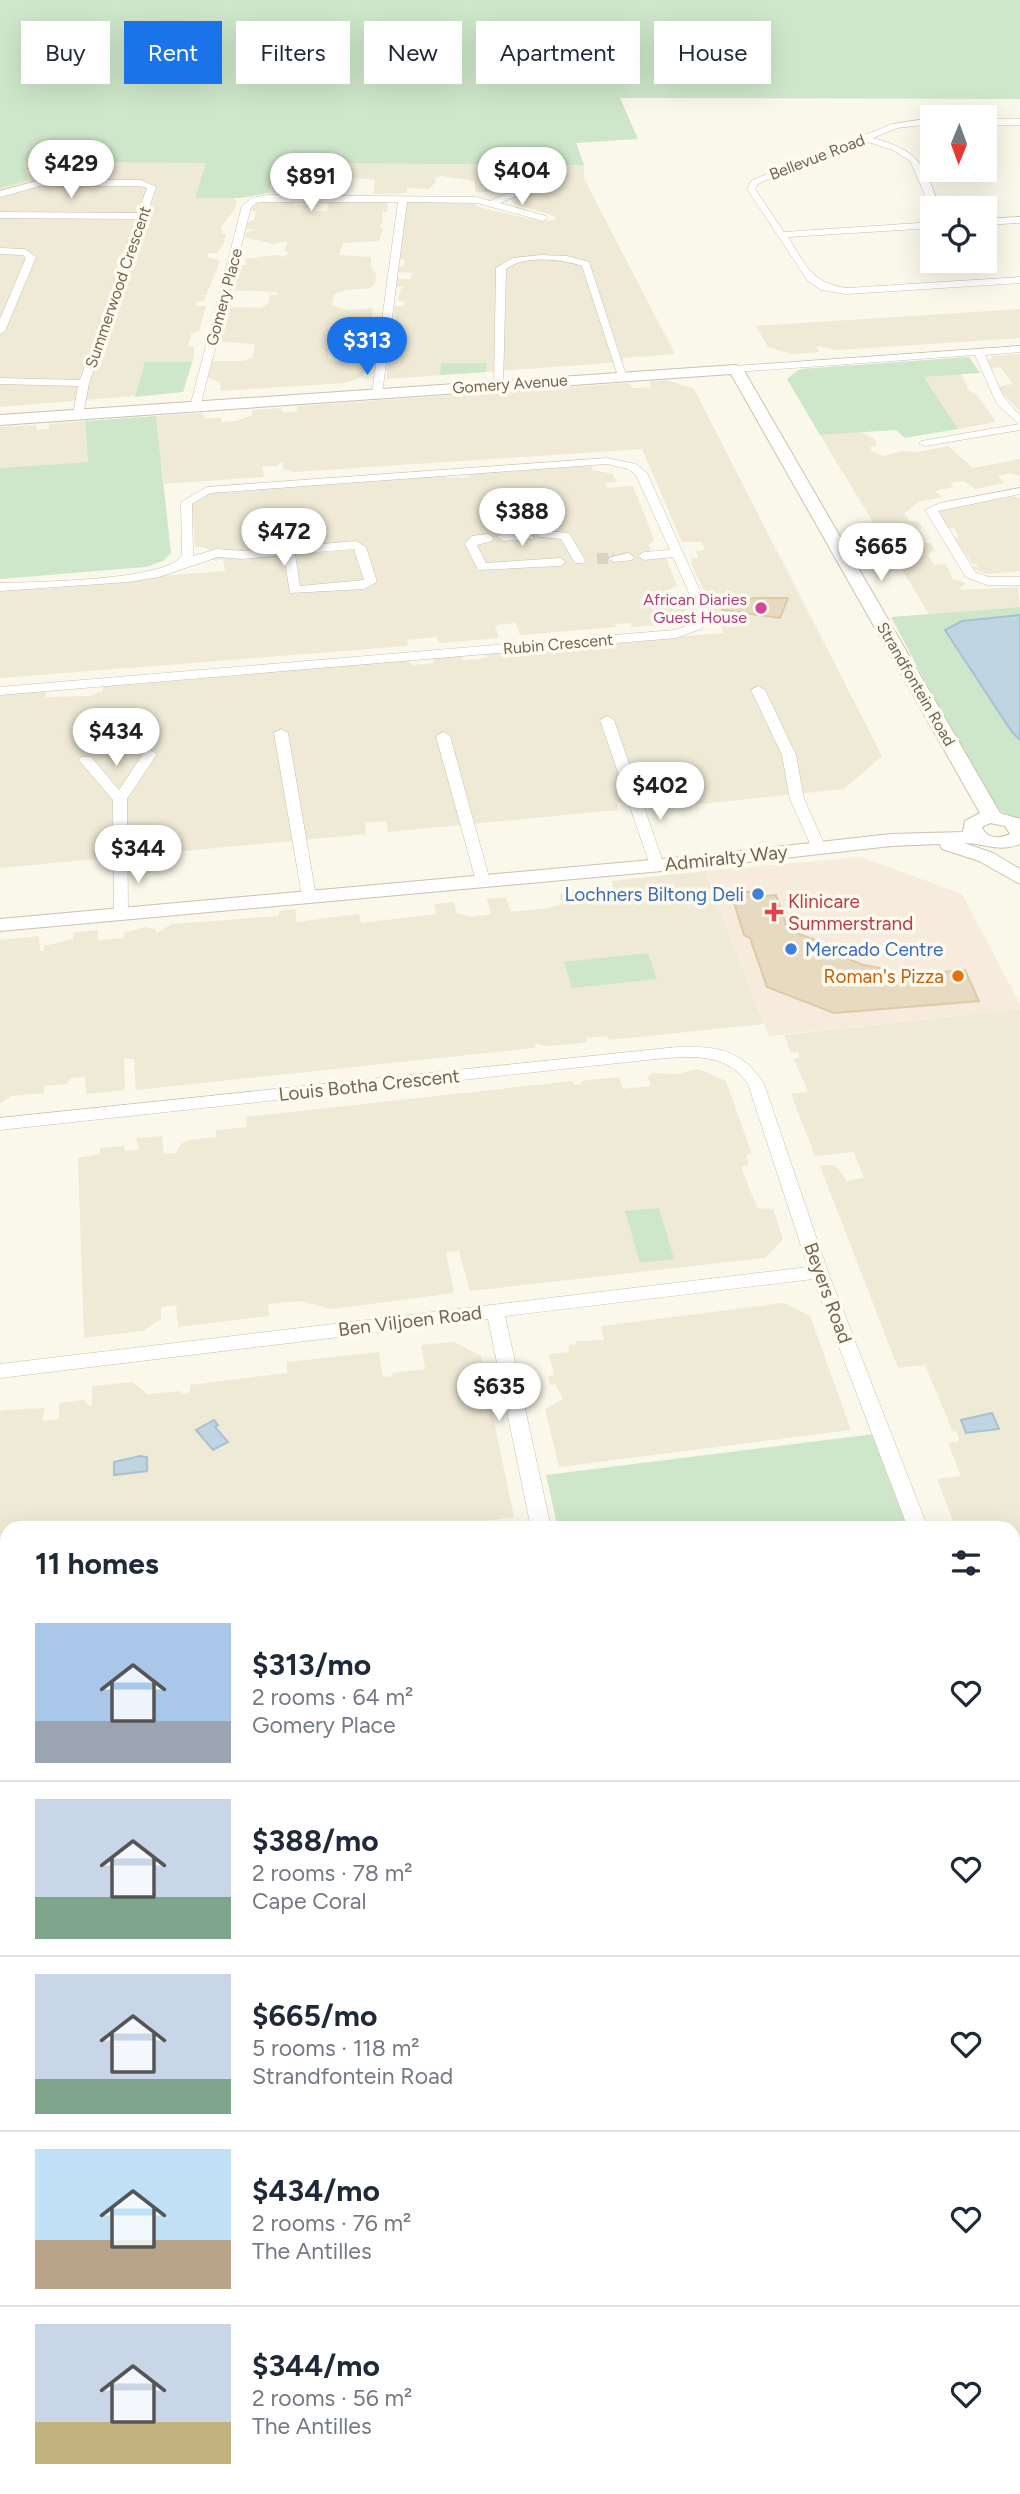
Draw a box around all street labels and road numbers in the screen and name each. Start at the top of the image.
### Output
street label: Bellevue Road [767,130,867,184]
street label: Summerwood Crescent [81,204,155,370]
street label: Gomery Place [202,246,246,348]
street label: Gomery Avenue [452,370,569,398]
street label: Strandfontein Road [873,619,959,749]
street label: Rubin Crescent [502,630,614,658]
street label: Admiralty Way [663,840,789,876]
street label: Louis Botha Crescent [277,1064,461,1106]
street label: Beyers Road [799,1239,857,1347]
street label: Ben Viljoen Road [337,1301,483,1341]

